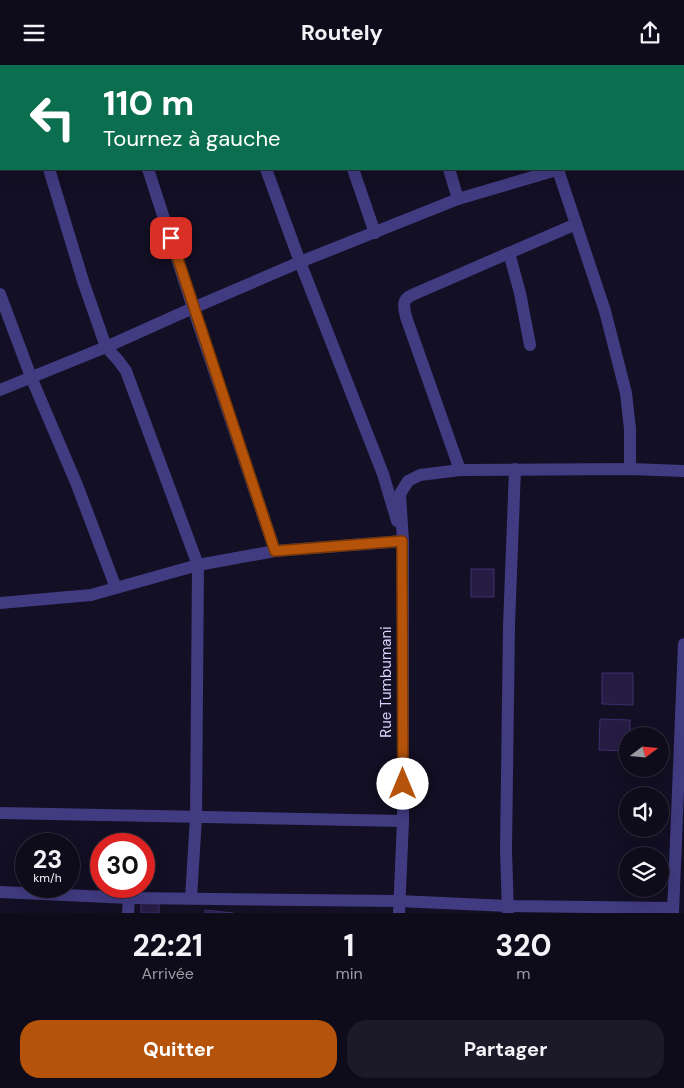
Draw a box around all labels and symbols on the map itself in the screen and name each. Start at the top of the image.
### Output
pin [150,217,192,259]
street label: Rue Tumbumani [376,626,396,738]
north arrow [619,727,669,777]
position arrow [376,757,428,809]
speed limit sign: 30 [90,833,155,898]

